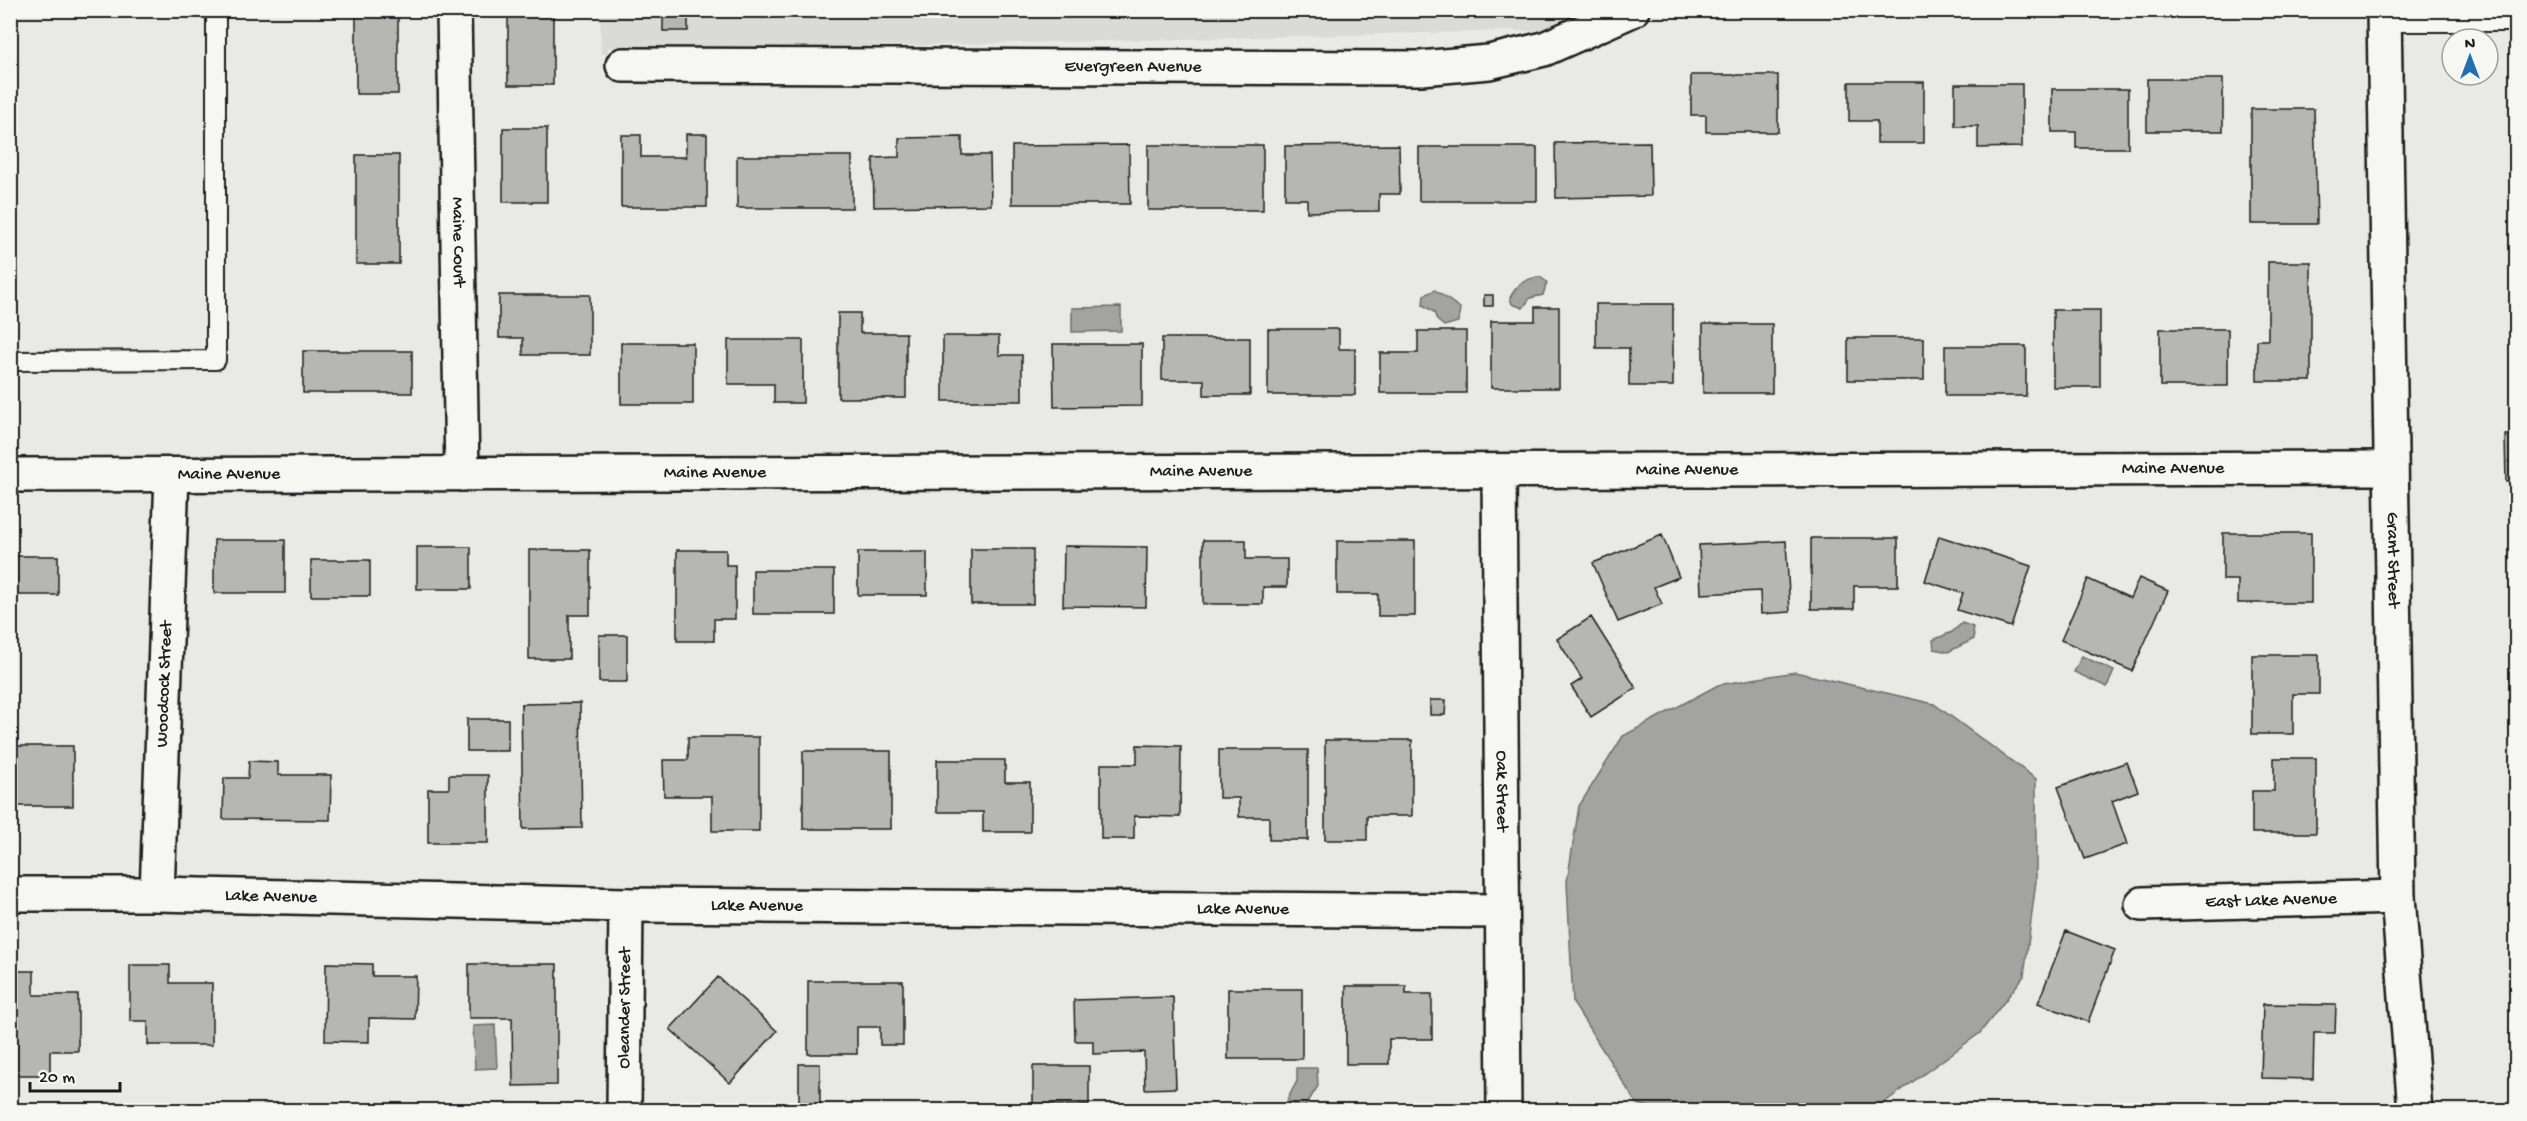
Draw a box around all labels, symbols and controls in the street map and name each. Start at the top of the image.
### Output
north arrow [2440,27,2500,87]
text: N [2465,36,2476,55]
street label: Evergreen Avenue [1064,56,1202,78]
street label: Maine Court [447,197,469,289]
street label: Maine Avenue [2122,458,2225,479]
street label: Maine Avenue [1636,459,1739,481]
street label: Maine Avenue [1150,461,1253,482]
street label: Maine Avenue [664,462,767,484]
street label: Maine Avenue [178,464,281,485]
street label: Grant Street [2381,512,2404,610]
street label: Woodcock Street [152,619,177,748]
street label: Oak Street [1491,750,1512,833]
street label: Lake Avenue [225,885,318,908]
street label: East Lake Avenue [2205,888,2338,913]
street label: Lake Avenue [711,895,804,917]
street label: Lake Avenue [1197,898,1290,920]
street label: Oleander Street [614,946,636,1069]
scale bar [30,1055,120,1093]
text: 20 m [39,1068,75,1089]

